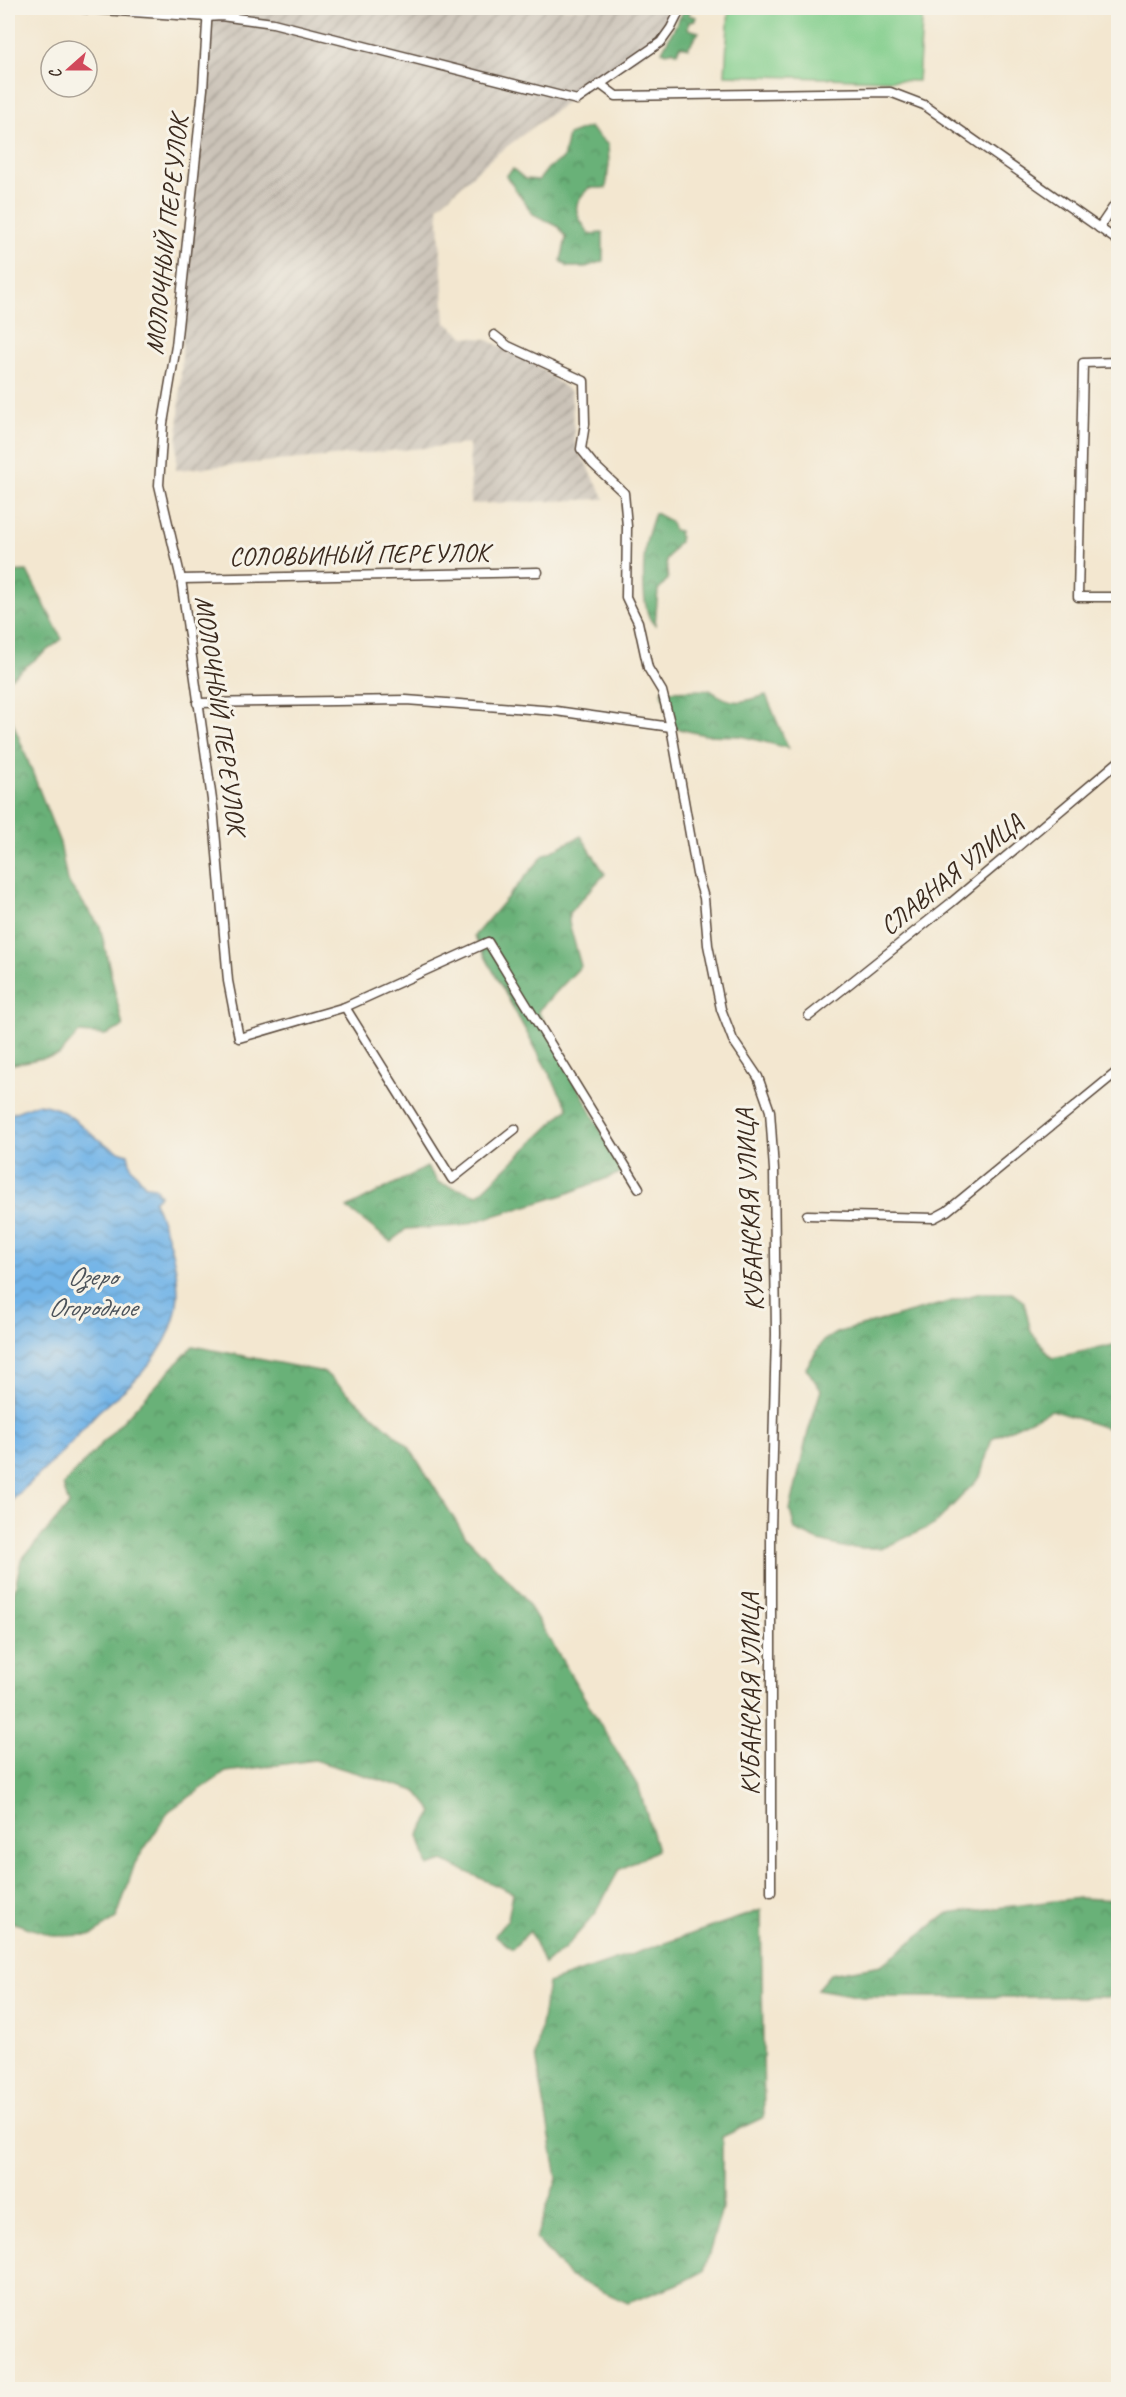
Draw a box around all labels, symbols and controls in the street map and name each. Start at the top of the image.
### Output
north arrow [39,39,99,99]
text: С [44,65,67,81]
street label: МОЛОЧНЫЙ ПЕРЕУЛОК [138,109,196,356]
street label: СОЛОВЬИНЫЙ ПЕРЕУЛОК [229,536,494,573]
street label: МОЛОЧНЫЙ ПЕРЕУЛОК [187,594,254,841]
street label: СЛАВНАЯ УЛИЦА [873,806,1030,942]
street label: КУБАНСКАЯ УЛИЦА [728,1106,771,1312]
water label: Озеро Огородное [48,1259,140,1324]
street label: КУБАНСКАЯ УЛИЦА [734,1591,767,1795]

